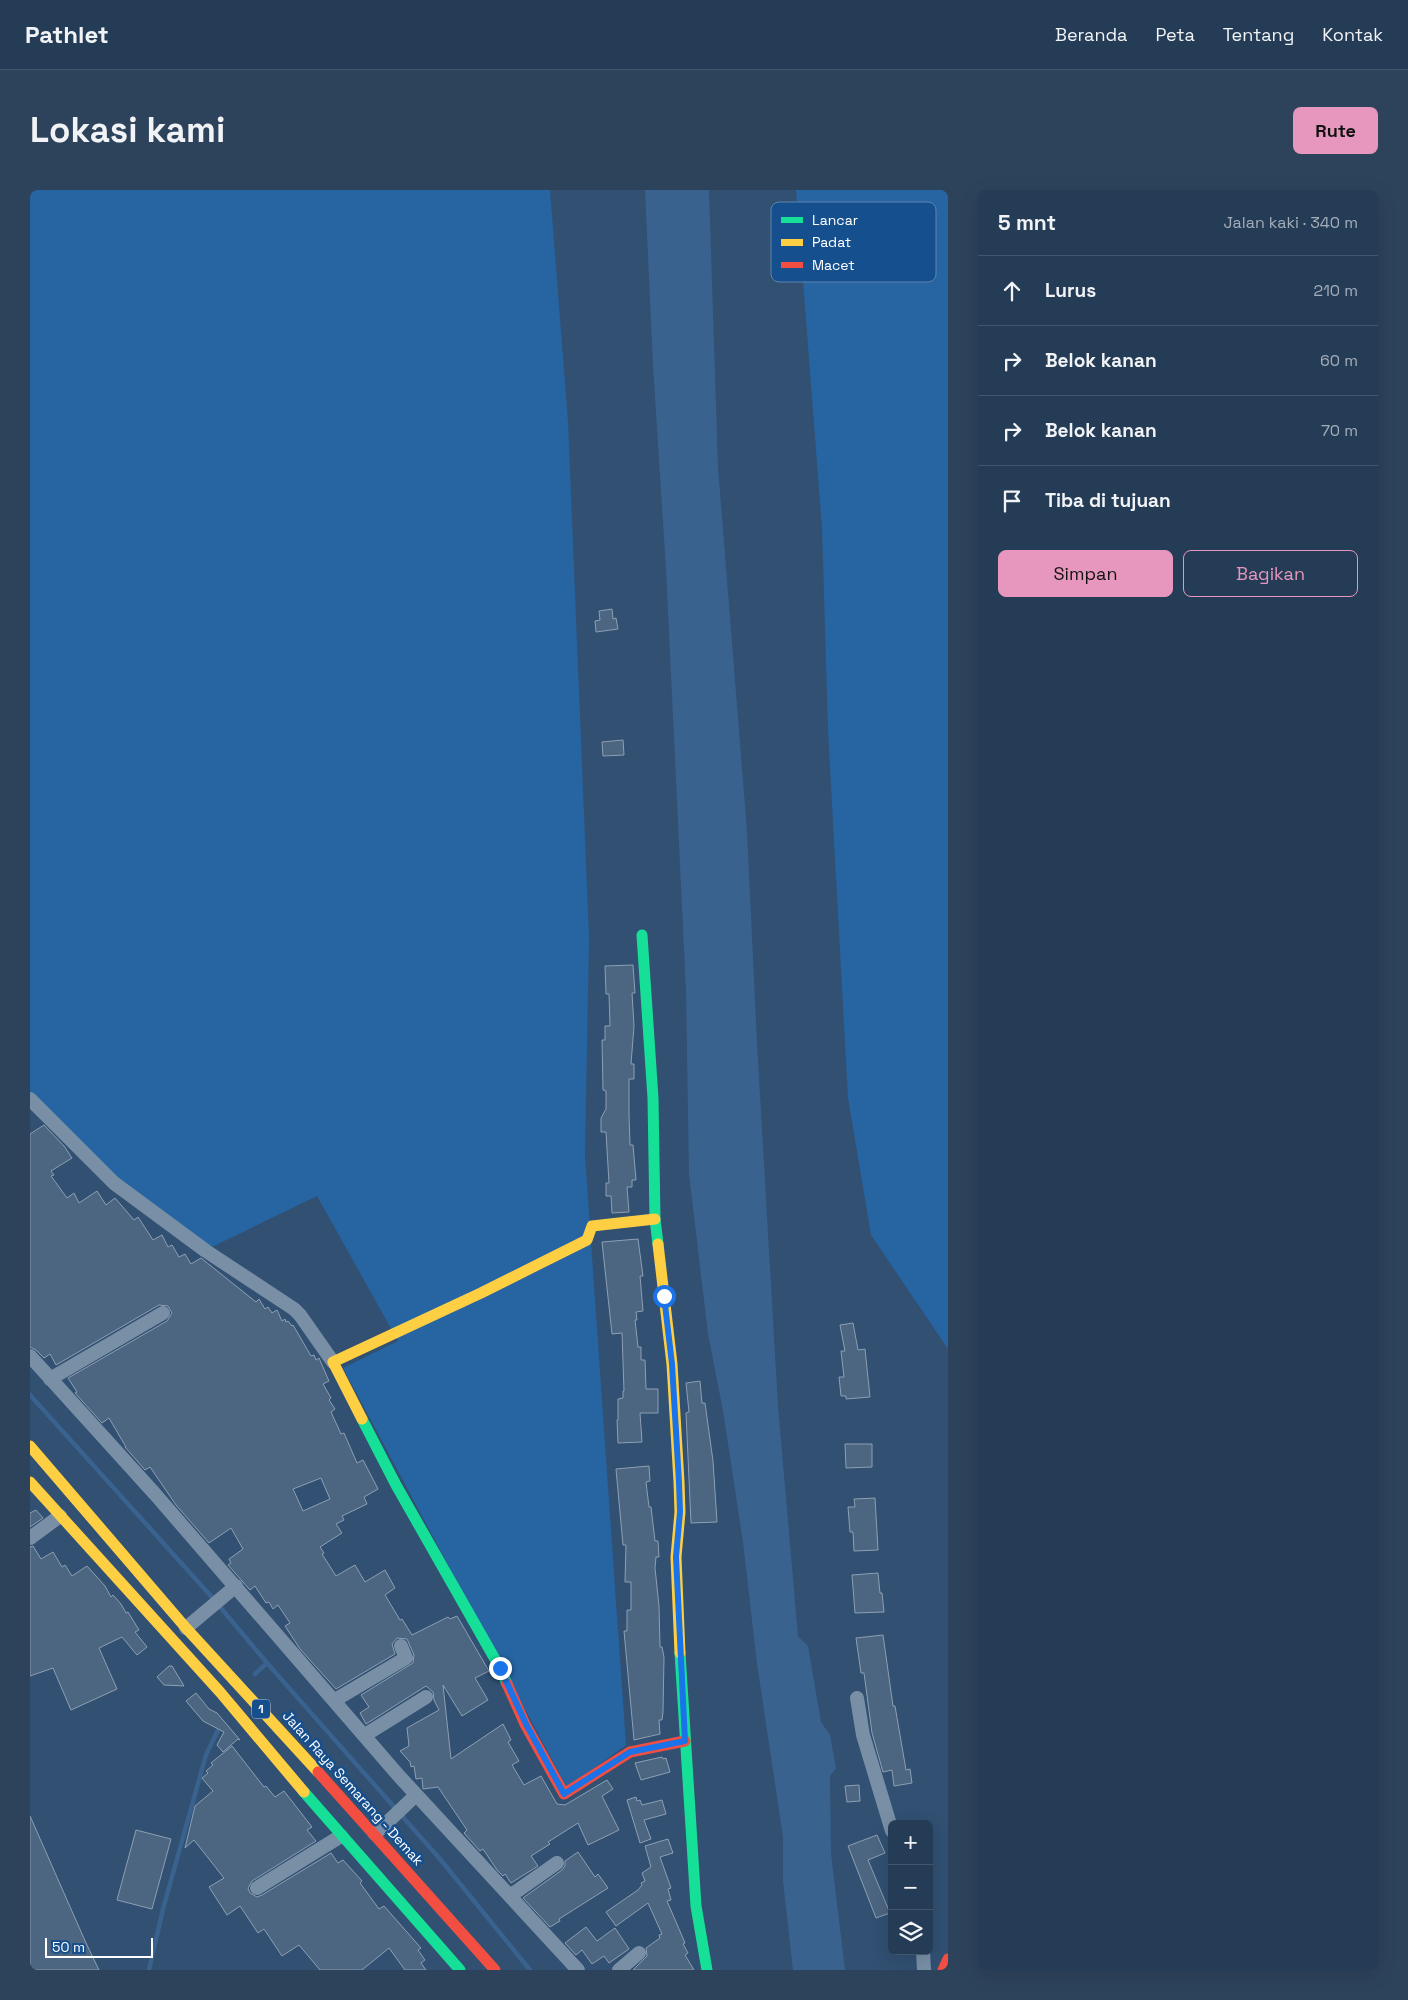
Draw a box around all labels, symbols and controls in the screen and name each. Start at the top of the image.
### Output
text: Pathlet [25,19,109,50]
text: Beranda [1055,23,1127,46]
text: Peta [1155,23,1195,46]
text: Tentang [1223,23,1294,46]
text: Kontak [1322,23,1383,46]
button: Rute [1293,107,1378,154]
text: Lokasi kami [30,108,225,152]
legend [771,202,936,282]
text: 5 mnt [998,209,1056,236]
text: Lancar [812,211,858,229]
text: Jalan kaki · 340 m [1224,212,1358,233]
text: Padat [812,233,851,251]
text: Macet [812,256,855,274]
icon: ahead [998,277,1026,305]
text: Lurus [1045,278,1096,303]
text: 210 m [1314,280,1358,301]
icon: right [998,347,1026,375]
text: Belok kanan [1045,348,1157,373]
text: 60 m [1320,350,1358,371]
icon: right [998,417,1026,445]
text: Belok kanan [1045,418,1157,443]
text: 70 m [1321,420,1358,441]
icon: arrive [998,487,1026,515]
text: Tiba di tujuan [1045,488,1171,513]
button: Simpan [998,550,1173,597]
button: Bagikan [1183,550,1358,597]
route start [653,1285,676,1308]
route end [489,1657,512,1680]
road number: 1 [252,1700,270,1718]
street label: Jalan Raya Semarang - Demak [279,1707,428,1869]
map controls [888,1820,933,1955]
button: + [888,1820,933,1865]
button: − [888,1865,933,1910]
button: layers [888,1910,933,1955]
scale bar [45,1935,152,1958]
text: 50 m [52,1938,85,1956]

